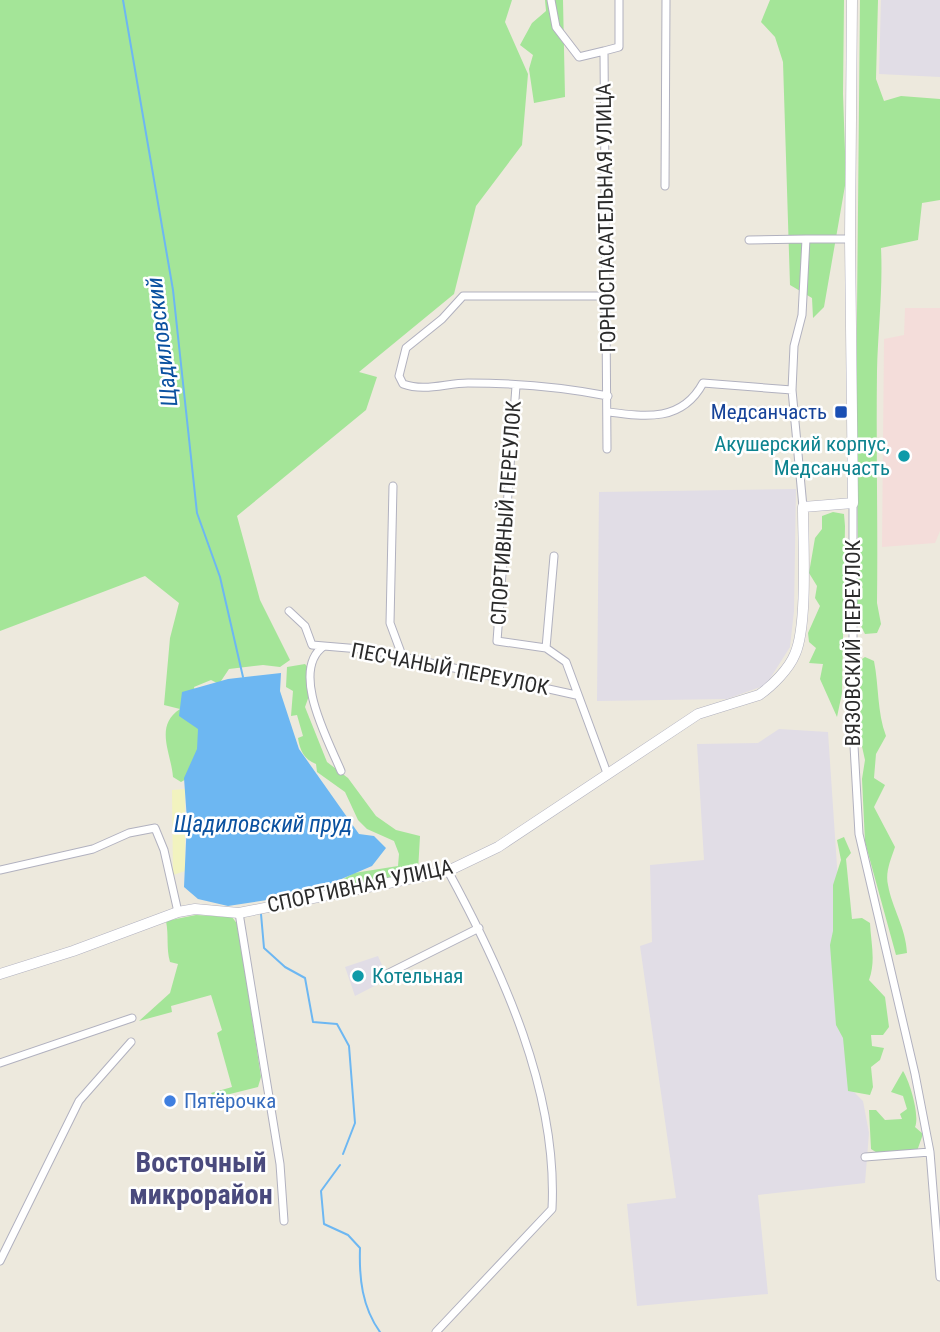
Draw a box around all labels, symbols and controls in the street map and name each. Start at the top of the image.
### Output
street label: ГОРНОСПАСАТЕЛЬНАЯ УЛИЦА [592,83,620,353]
water label: Щадиловский [141,276,183,408]
street label: СПОРТИВНЫЙ ПЕРЕУЛОК [486,400,526,626]
place label: Медсанчасть [711,400,827,424]
marker: Медсанчасть [833,404,849,420]
place label: Акушерский корпус, Медсанчасть [714,432,890,480]
marker: Акушерский корпус, Медсанчасть [896,448,912,464]
street label: ВЯЗОВСКИЙ ПЕРЕУЛОК [841,539,865,746]
street label: ПЕСЧАНЫЙ ПЕРЕУЛОК [349,638,551,700]
water label: Щадиловский пруд [174,811,352,838]
street label: СПОРТИВНАЯ УЛИЦА [265,855,455,917]
place label: Котельная [372,964,463,988]
marker: Котельная [350,968,366,984]
place label: Пятёрочка [184,1089,276,1113]
marker: Пятёрочка [162,1093,178,1109]
district label: Восточный микрорайон [129,1146,273,1211]

